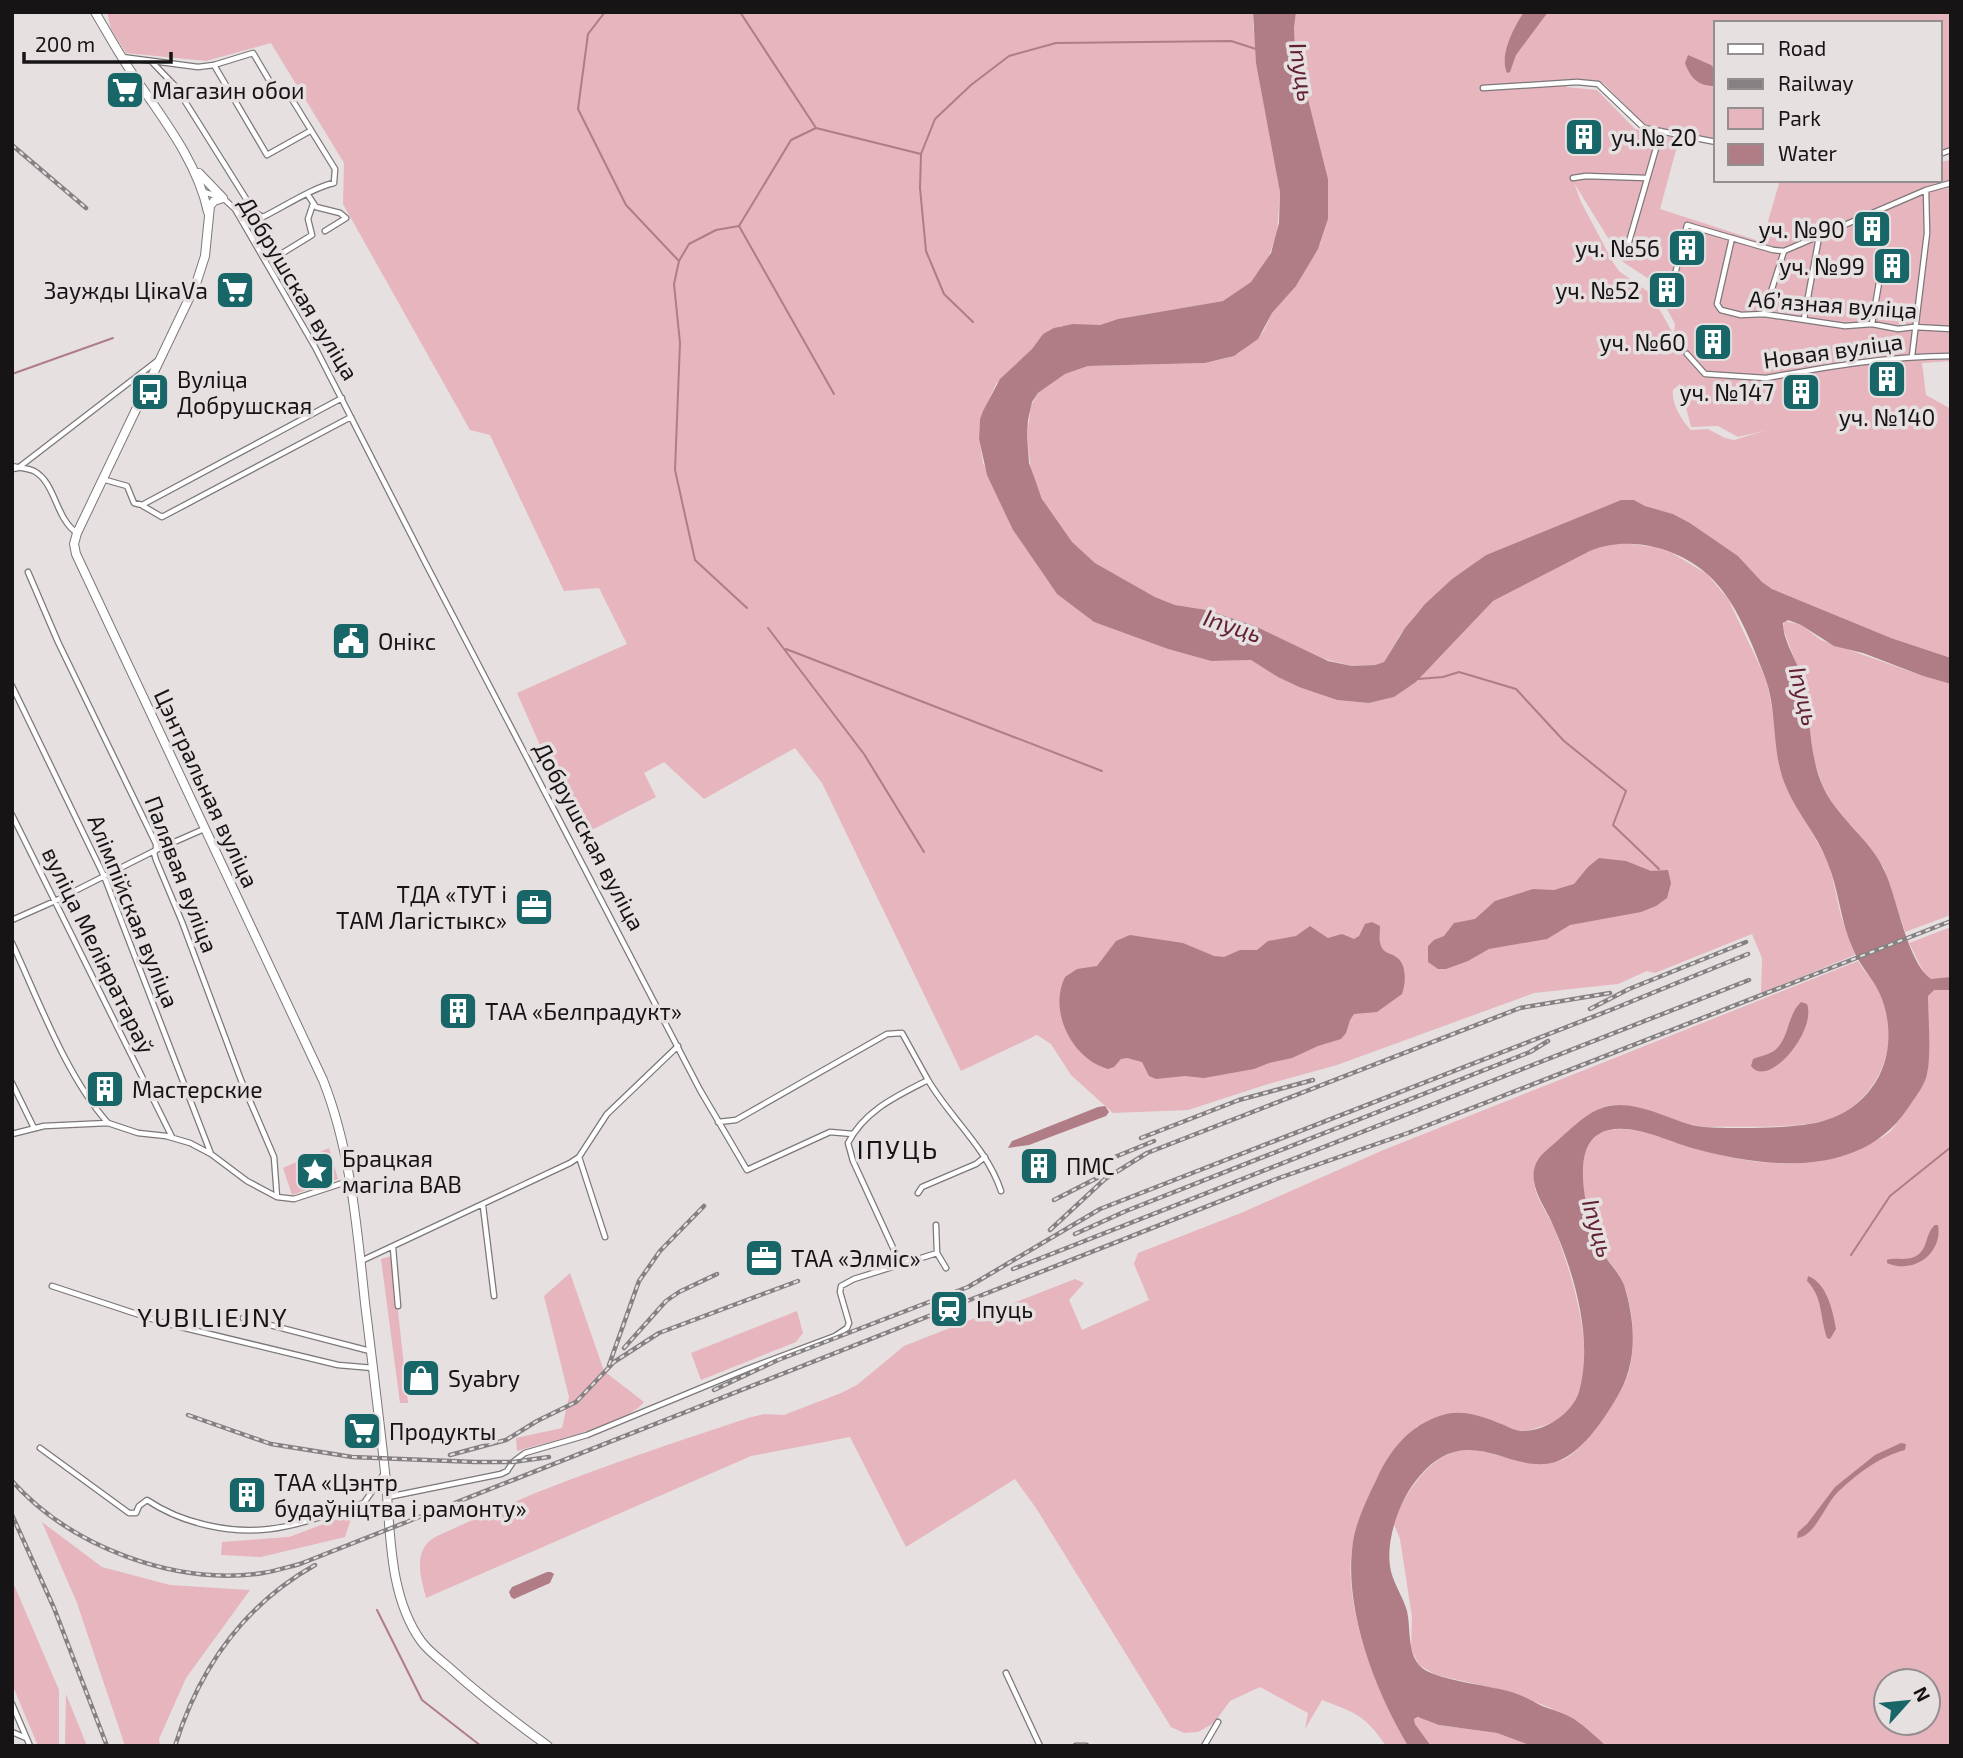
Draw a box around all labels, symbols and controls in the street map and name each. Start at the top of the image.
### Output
scale bar [24,21,172,65]
legend [1714,21,1942,182]
text: 200 m [35,31,95,56]
text: Road [1778,35,1826,60]
water label: Іпуць [1284,40,1322,104]
supermarket icon: Магазин обои [104,69,146,111]
text: Railway [1778,70,1854,95]
place label: Магазин обои [152,76,305,104]
text: Park [1778,105,1821,130]
building icon: уч.№ 20 [1563,116,1605,158]
place label: уч.№ 20 [1611,123,1697,152]
text: Water [1778,140,1837,165]
street label: Добрушская вуліца [232,191,365,385]
building icon: уч. №90 [1851,208,1893,250]
place label: уч. №90 [1759,215,1845,244]
building icon: уч. №56 [1666,227,1708,269]
place label: уч. №56 [1575,234,1660,263]
building icon: уч. №99 [1871,245,1913,287]
place label: уч. №99 [1779,252,1865,281]
supermarket icon: Заужды ЦікаVа [214,269,256,311]
building icon: уч. №52 [1646,269,1688,311]
place label: Заужды ЦікаVа [44,276,208,305]
place label: уч. №52 [1555,276,1640,305]
street label: Абʼязная вуліца [1748,284,1918,325]
building icon: уч. №60 [1692,321,1734,363]
street label: Новая вуліца [1761,326,1905,375]
place label: уч. №60 [1600,328,1686,357]
building icon: уч. №140 [1866,358,1908,400]
place label: Вуліца Добрушская [177,365,312,420]
bus stop icon: Вуліца Добрушская [129,371,171,413]
building icon: уч. №147 [1780,371,1822,413]
place label: уч. №147 [1679,378,1774,407]
place label: уч. №140 [1839,403,1935,432]
water label: Іпуць [1200,602,1266,648]
public building icon: Онікс [330,620,372,662]
place label: Онікс [378,627,436,655]
water label: Іпуць [1784,664,1826,728]
street label: Цэнтральная вуліца [148,684,265,892]
street label: Добрушская вуліца [528,737,652,935]
street label: Палявая вуліца [138,792,225,957]
street label: Алімпійская вуліца [82,810,186,1012]
street label: вуліца Меліяратараў [36,842,161,1058]
place label: ТДА «ТУТ і ТАМ Лагістыкс» [336,880,507,934]
office icon: ТДА «ТУТ і ТАМ Лагістыкс» [513,886,555,928]
building icon: ТАА «Белпрадукт» [437,990,479,1032]
place label: ТАА «Белпрадукт» [485,997,682,1026]
building icon: Мастерские [84,1068,126,1110]
place label: Мастерские [132,1075,263,1103]
district label: ІПУЦЬ [857,1133,939,1164]
place label: Брацкая магіла ВАВ [342,1144,462,1198]
building icon: ПМС [1018,1145,1060,1187]
place icon: Брацкая магіла ВАВ [294,1150,336,1192]
place label: ПМС [1066,1152,1115,1180]
water label: Іпуць [1577,1195,1621,1261]
office icon: ТАА «Элміс» [743,1237,785,1279]
place label: ТАА «Элміс» [791,1244,921,1272]
station icon: Іпуць [928,1288,970,1330]
place label: Іпуць [976,1295,1033,1324]
district label: YUBILIEJNY [137,1301,289,1332]
shop icon: Syabry [400,1357,442,1399]
place label: Syabry [448,1364,520,1392]
supermarket icon: Продукты [341,1410,383,1452]
place label: Продукты [389,1417,496,1446]
place label: ТАА «Цэнтр будаўніцтва і рамонту» [274,1468,527,1523]
building icon: ТАА «Цэнтр будаўніцтва і рамонту» [226,1474,268,1516]
north arrow [1872,1667,1942,1737]
text: N [1909,1683,1936,1705]

